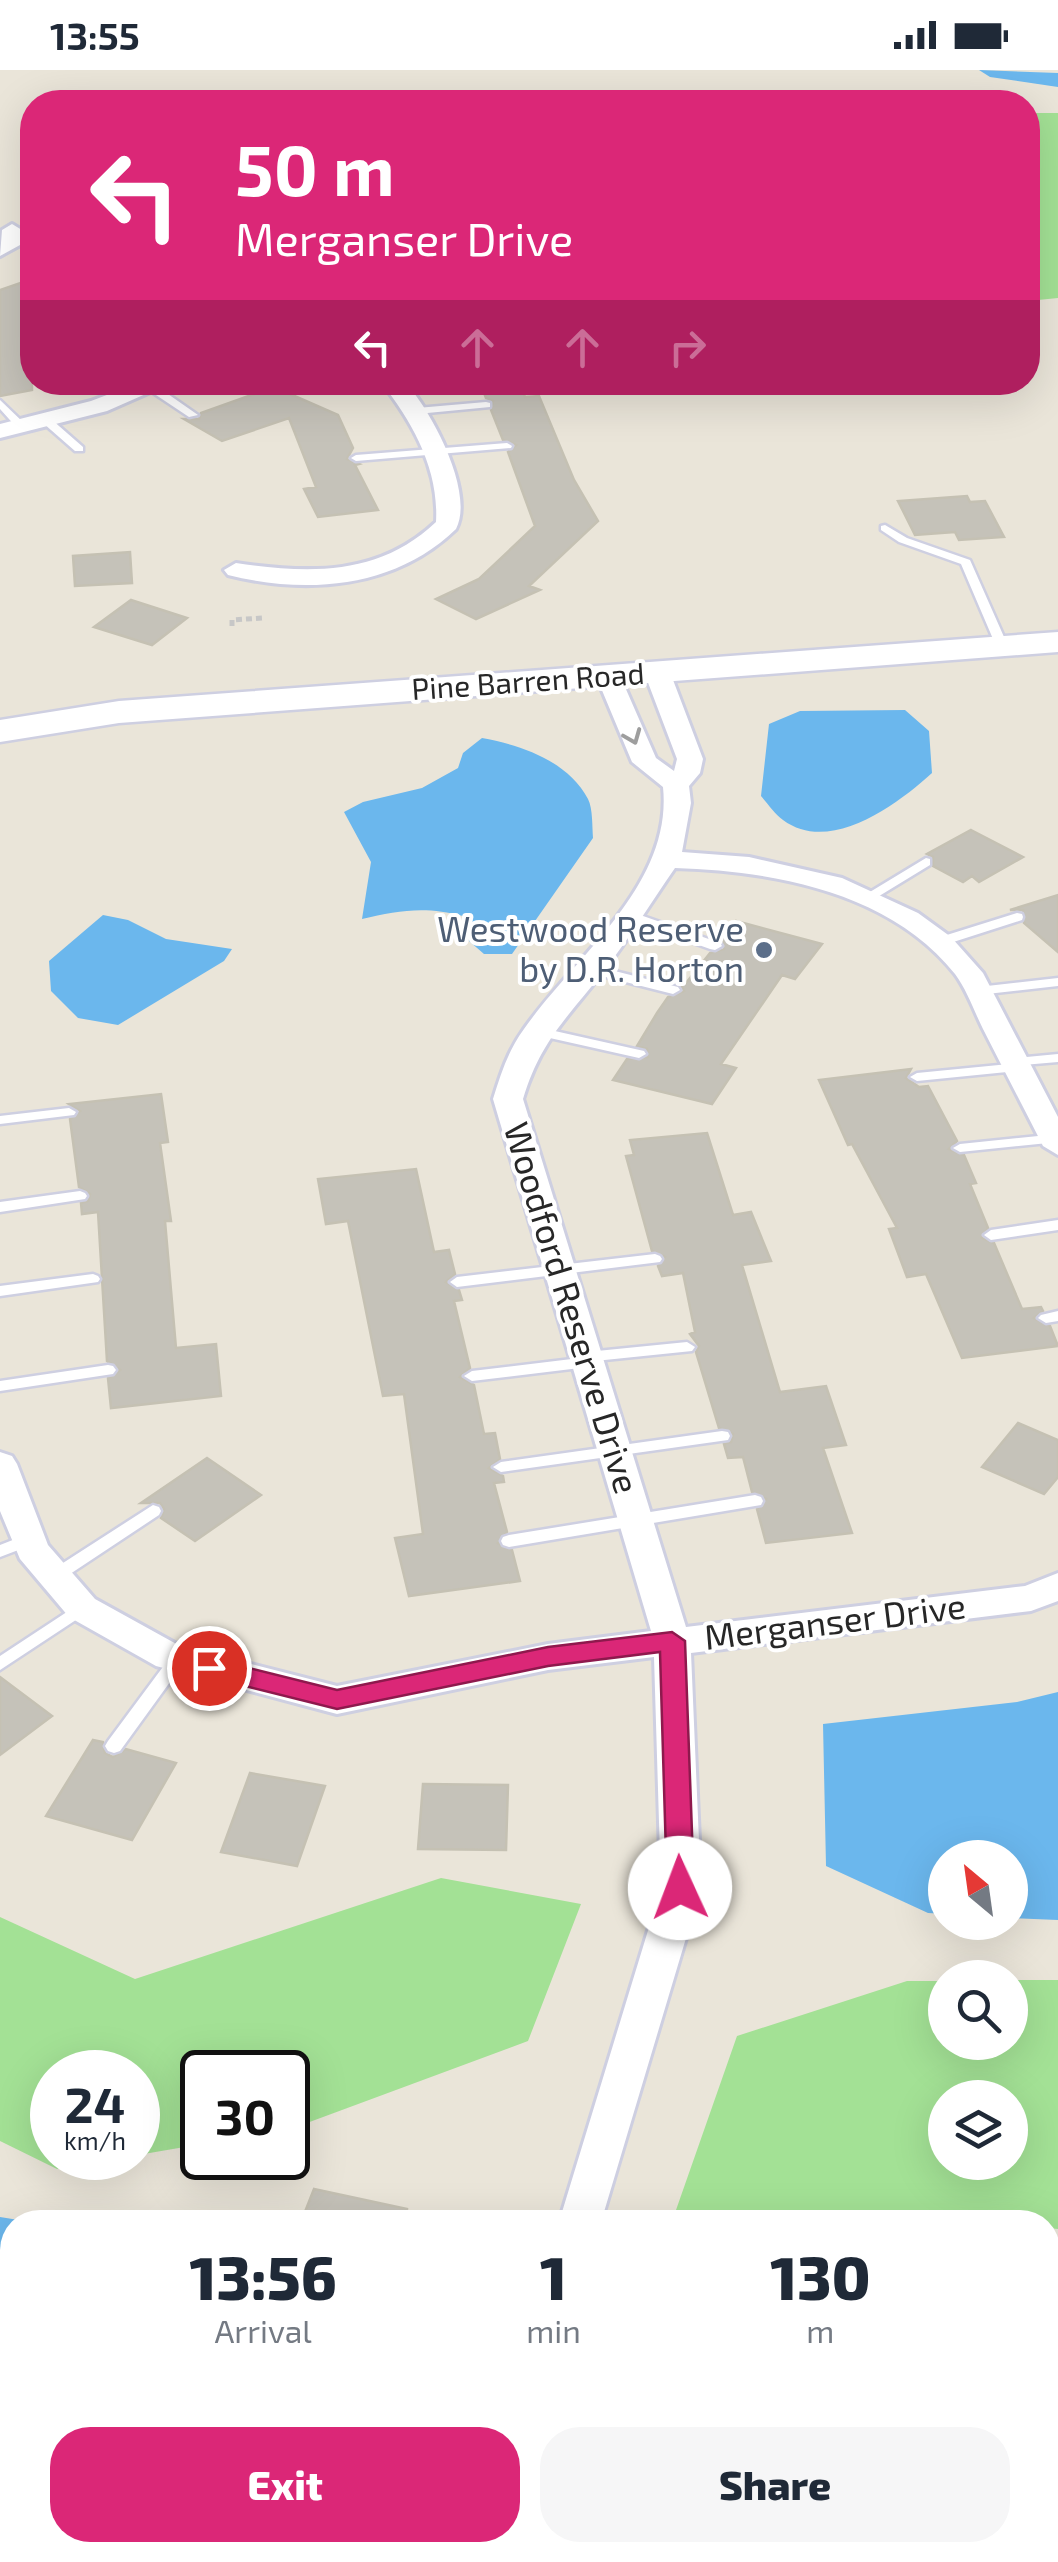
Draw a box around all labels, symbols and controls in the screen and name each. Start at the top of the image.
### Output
text: 13:55 [50,12,140,58]
text: 50 m [235,126,395,210]
icon: left [70,130,200,260]
text: Merganser Drive [235,211,573,265]
icon: left [345,320,400,375]
icon: ahead [450,320,505,375]
icon: ahead [555,320,610,375]
icon: right [660,320,715,375]
street label: Pine Barren Road [410,654,646,706]
one-way arrow [622,727,642,745]
place label: Westwood Reserve by D.R. Horton [437,907,744,989]
marker: Westwood Reserve by D.R. Horton [753,939,775,961]
street label: Woodford Reserve Drive [496,1117,649,1498]
street label: Merganser Drive [702,1583,968,1657]
pin [167,1626,252,1711]
icon: arrive [182,1641,237,1696]
position arrow [628,1836,732,1940]
north arrow [928,1840,1028,1940]
map controls [928,1840,1028,2180]
button: search [928,1960,1028,2060]
speed limit sign: 30 [180,2050,310,2180]
text: 24 [65,2073,125,2133]
button: layers [928,2080,1028,2180]
text: km/h [64,2125,126,2155]
text: 13:56 [190,2240,337,2312]
text: 1 [540,2240,567,2312]
text: 130 [770,2240,870,2312]
text: Arrival [214,2311,312,2349]
text: min [526,2311,581,2349]
text: m [806,2311,834,2349]
button: Exit [50,2427,520,2542]
button: Share [540,2427,1010,2542]

